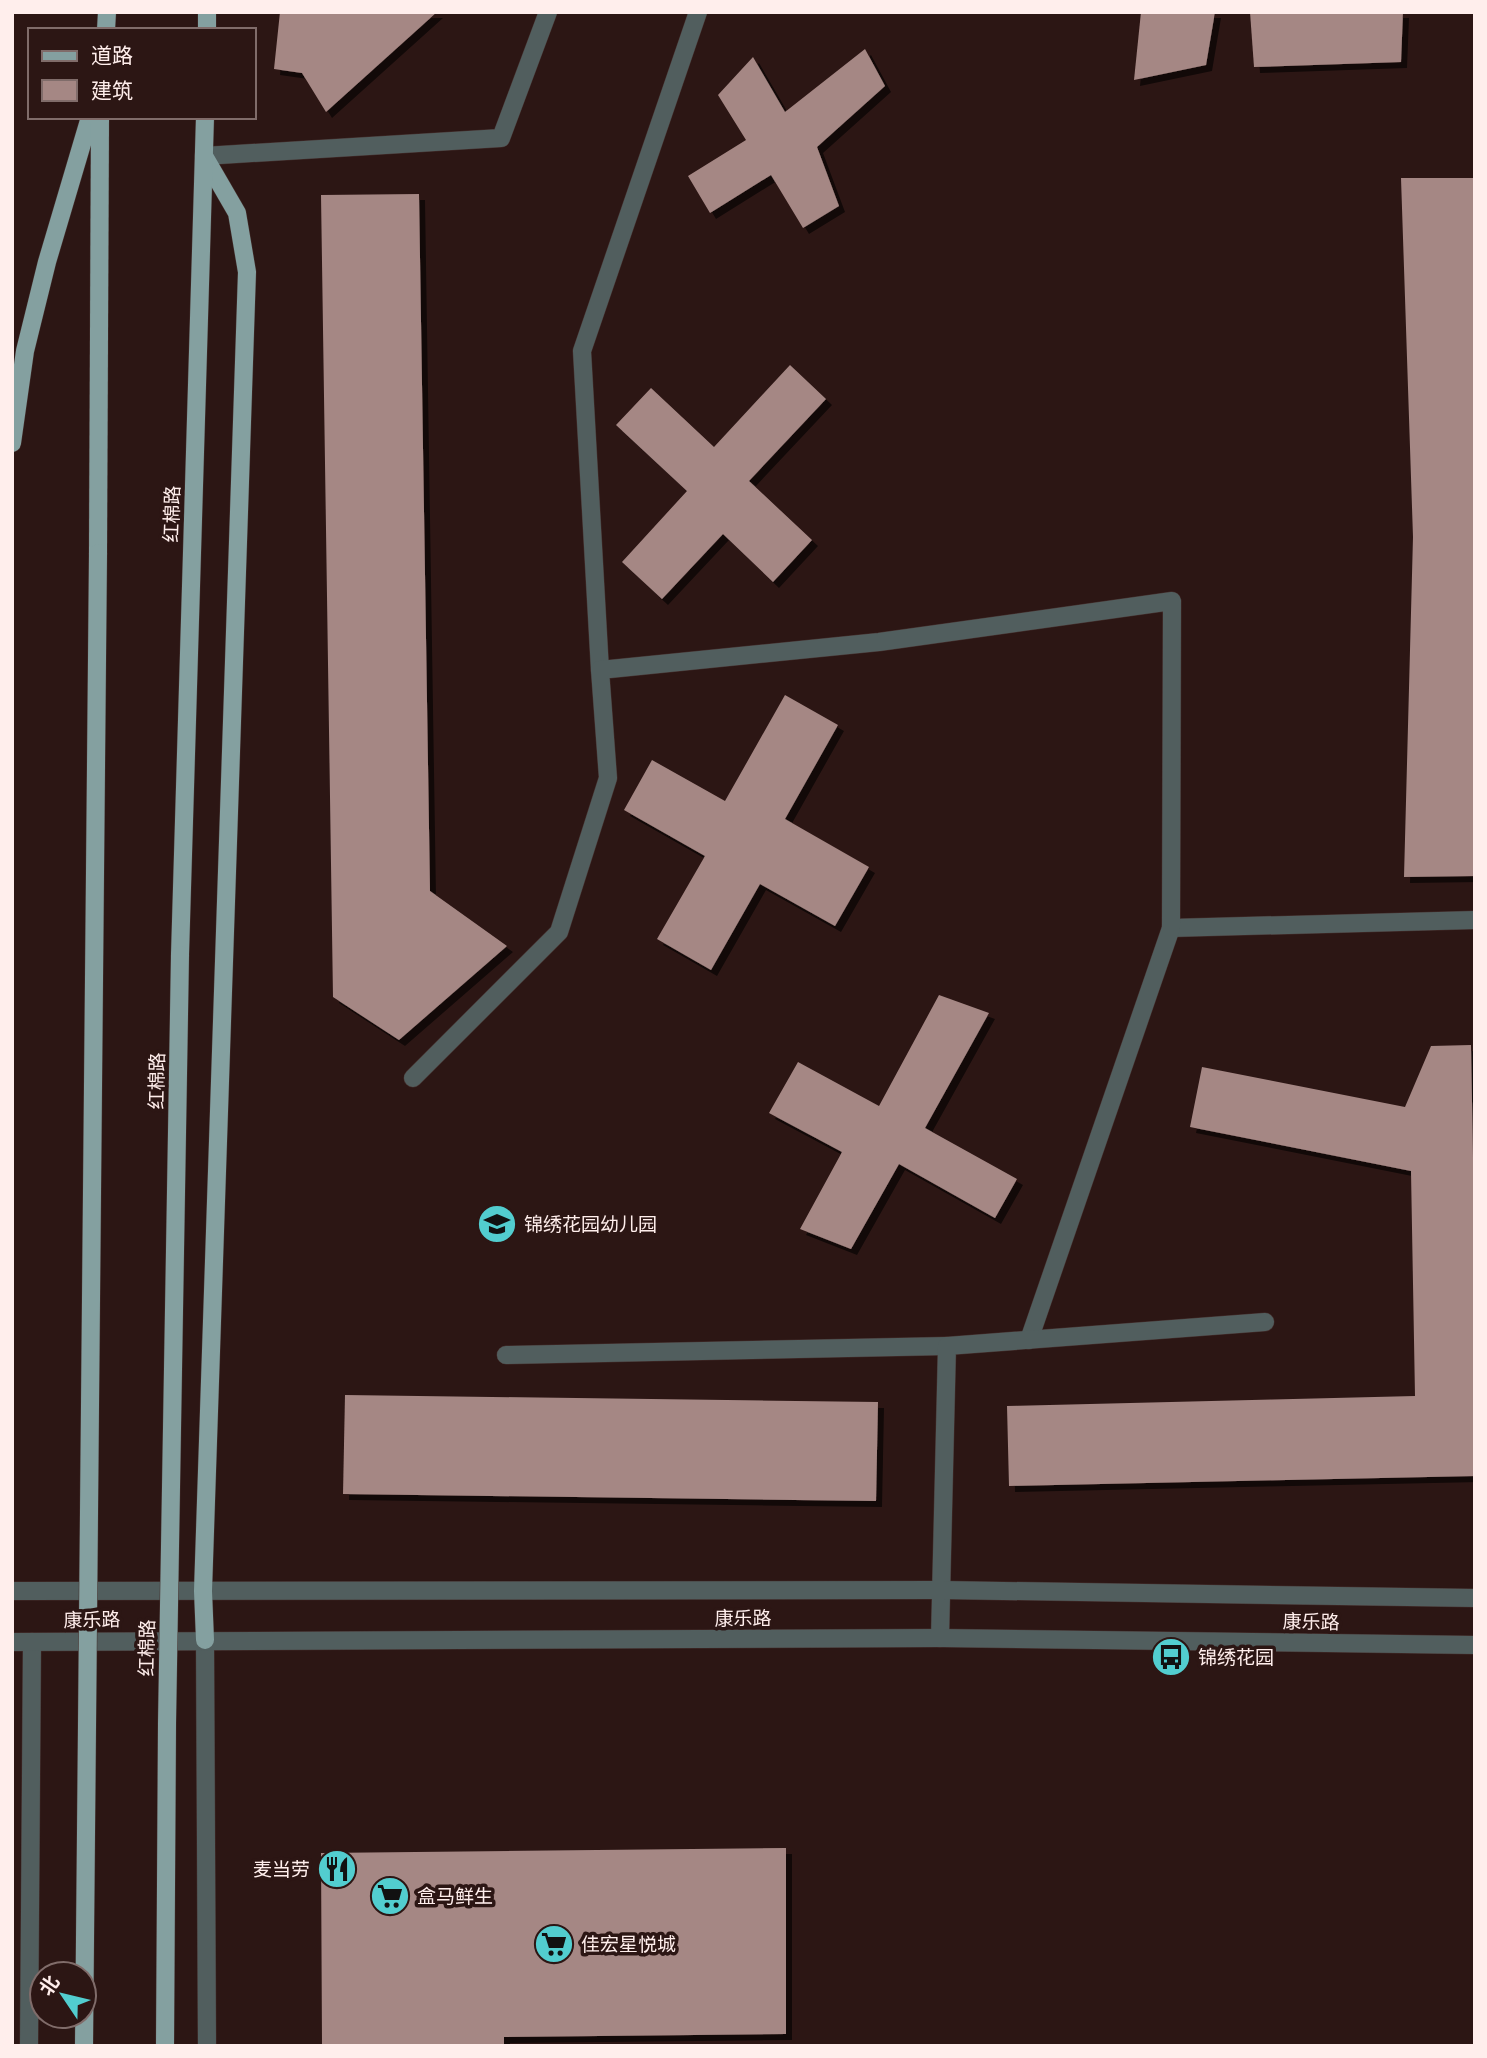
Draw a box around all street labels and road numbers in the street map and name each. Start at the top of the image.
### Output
street label: 红棉路 [161,485,183,543]
street label: 红棉路 [146,1052,168,1110]
street label: 康乐路 [714,1608,772,1629]
street label: 康乐路 [63,1609,121,1631]
street label: 康乐路 [1282,1611,1340,1633]
street label: 红棉路 [136,1619,158,1677]

